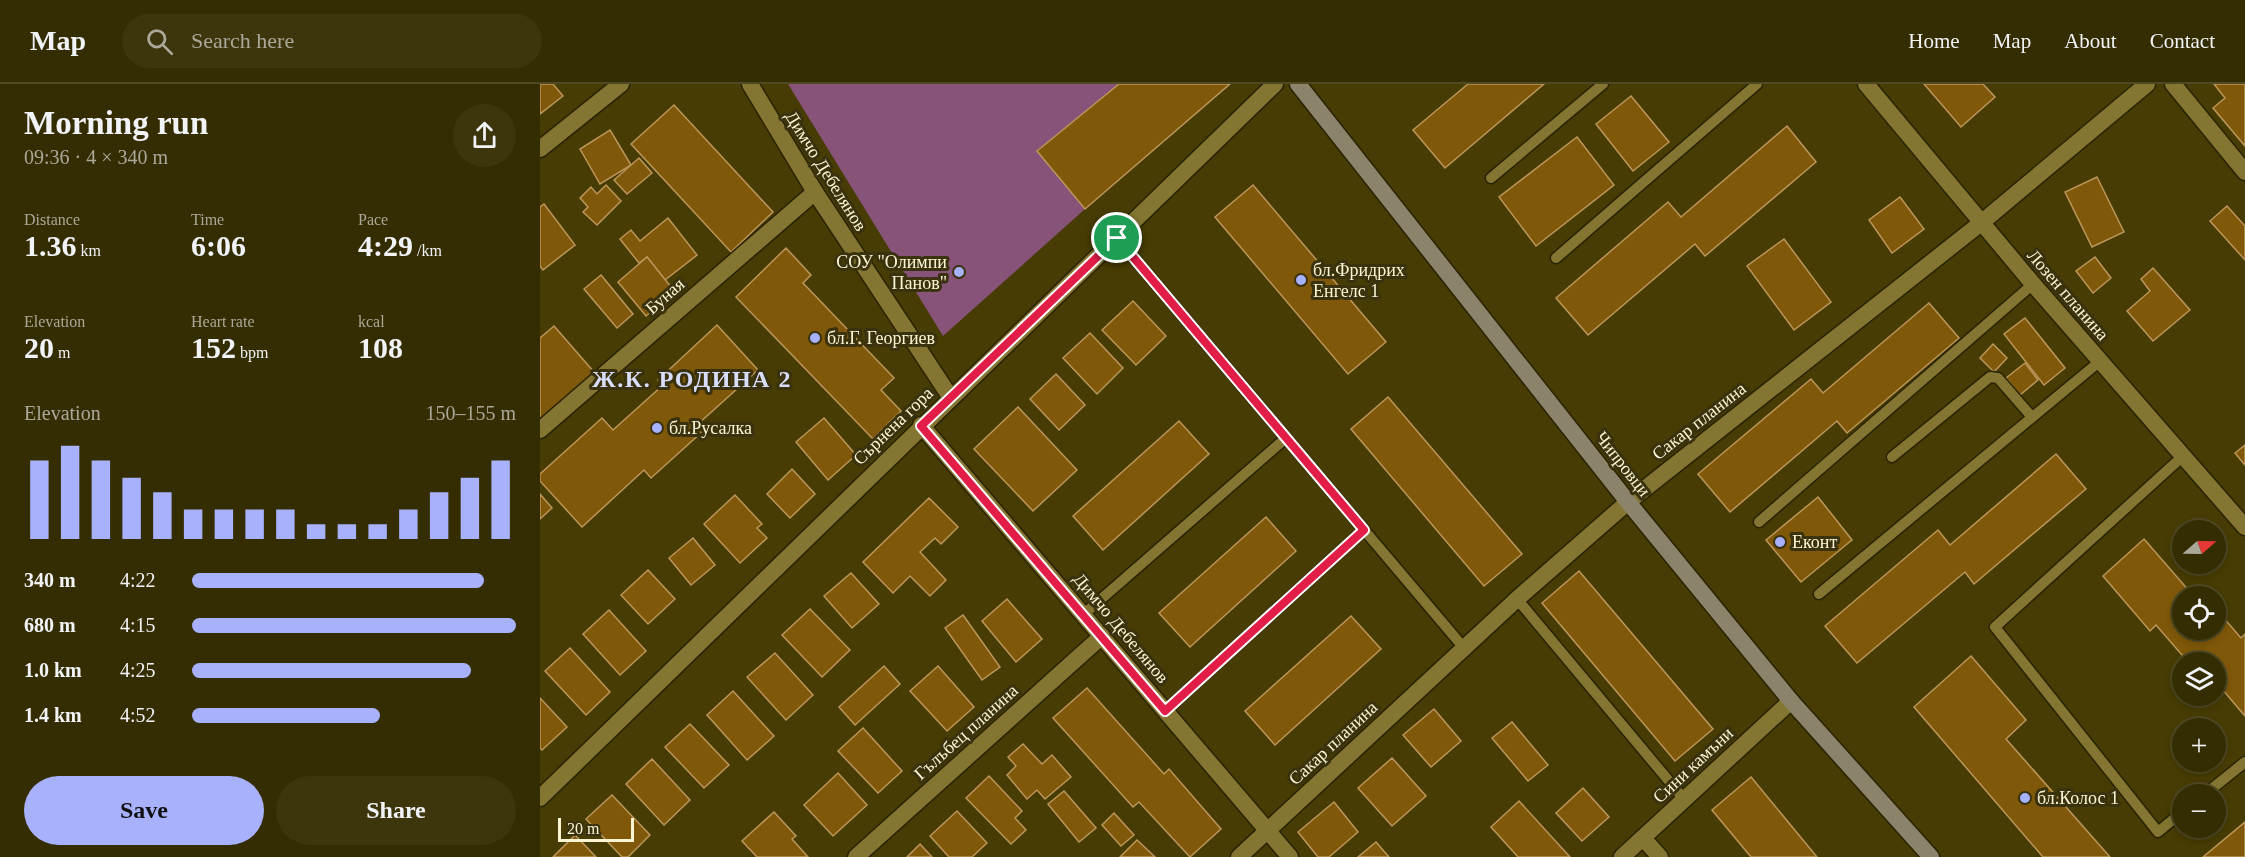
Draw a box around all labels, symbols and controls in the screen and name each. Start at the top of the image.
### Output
search box [122,14,542,68]
text: Map [30,25,86,56]
icon: search [143,25,176,58]
text: Search here [191,28,294,53]
text: Home [1908,29,1960,53]
text: Map [1993,29,2031,53]
text: About [2064,29,2117,53]
text: Contact [2150,29,2215,53]
button: share [453,104,516,167]
text: Morning run [24,105,208,141]
street label: Димчо Дебелянов [781,107,871,235]
text: 09:36 · 4 × 340 m [24,146,168,168]
text: Distance [24,211,80,228]
text: Time [191,211,224,228]
text: Pace [358,211,388,228]
pin [1091,212,1142,263]
icon: arrive [1100,221,1133,254]
text: 1.36 [24,229,77,262]
text: 6:06 [191,229,246,262]
text: 4:29 [358,229,413,262]
text: km [77,242,101,259]
text: /km [413,242,442,259]
street label: Лозен планина [2023,246,2113,344]
place label: СОУ "Олимпи Панов" [836,252,947,293]
place label: бл.Фридрих Енгелс 1 [1313,260,1405,301]
marker: СОУ "Олимпи Панов" [952,265,966,279]
marker: бл.Фридрих Енгелс 1 [1294,273,1308,287]
street label: Буная [642,274,688,318]
text: Elevation [24,313,85,330]
text: Heart rate [191,313,255,330]
text: kcal [358,313,385,330]
place label: бл.Г. Георгиев [827,328,935,348]
text: 20 [24,331,54,364]
text: 152 [191,331,236,364]
text: 108 [358,331,403,364]
marker: бл.Г. Георгиев [808,331,822,345]
text: m [54,344,70,361]
text: bpm [236,344,268,361]
district label: Ж.К. РОДИНА 2 [592,366,792,392]
street label: Сакар планина [1648,378,1750,464]
street label: Сърнена гора [849,383,937,469]
text: Elevation [24,402,101,424]
text: 150–155 m [425,402,516,424]
place label: бл.Русалка [669,418,752,438]
marker: бл.Русалка [650,421,664,435]
street label: Чипровци [1591,428,1655,501]
north arrow [2172,520,2226,574]
map controls [2172,520,2226,838]
place label: Еконт [1792,532,1837,552]
marker: Еконт [1773,535,1787,549]
text: 340 m [24,569,76,591]
text: 4:22 [120,569,156,591]
street label: Димчо Дебелянов [1069,569,1173,687]
button: locate [2172,586,2226,640]
text: 680 m [24,614,76,636]
text: 4:15 [120,614,156,636]
button: layers [2172,652,2226,706]
text: 1.0 km [24,659,82,681]
text: 4:25 [120,659,156,681]
street label: Гълъбец планина [910,680,1022,784]
street label: Сакар планина [1285,697,1381,789]
text: 1.4 km [24,704,82,726]
text: 4:52 [120,704,156,726]
button: + [2172,718,2226,772]
street label: Сини камъни [1649,723,1737,807]
button: Save [24,776,264,845]
button: Share [276,776,516,845]
button: − [2172,784,2226,838]
place label: бл.Колос 1 [2037,788,2119,808]
marker: бл.Колос 1 [2018,791,2032,805]
scale bar [558,815,634,842]
text: 20 m [567,820,599,837]

